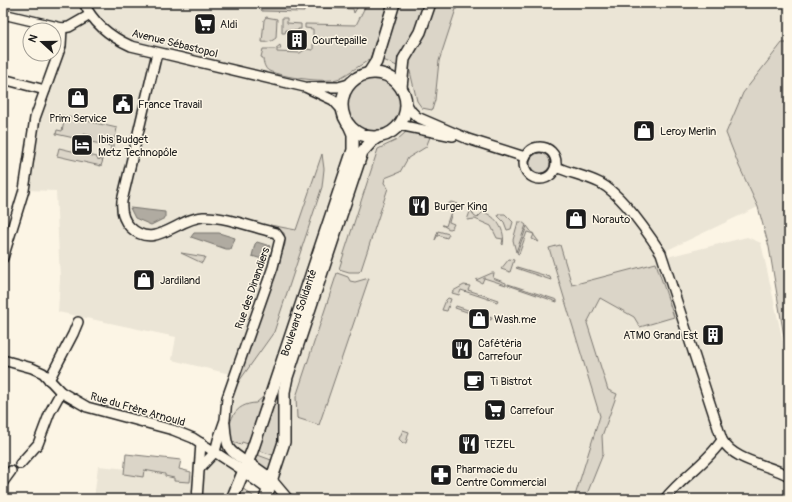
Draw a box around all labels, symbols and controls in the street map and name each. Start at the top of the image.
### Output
supermarket icon: Aldi [192,11,218,37]
place label: Aldi [220,18,237,31]
north arrow [22,22,62,62]
street label: Avenue Sébastopol [131,27,219,60]
building icon: Courtepaille [284,27,310,53]
text: N [26,32,41,44]
place label: Courtepaille [312,34,368,47]
shop icon: Prim Service [65,85,91,111]
public building icon: France Travail [110,91,136,117]
place label: France Travail [138,98,202,111]
place label: Prim Service [49,112,107,125]
shop icon: Leroy Merlin [631,118,657,144]
place label: Leroy Merlin [660,125,716,138]
hotel icon: Ibis Budget Metz Technopôle [69,132,95,158]
place label: Ibis Budget Metz Technopôle [98,133,178,159]
restaurant icon: Burger King [406,193,432,219]
place label: Burger King [434,200,488,213]
shop icon: Norauto [563,206,589,232]
place label: Norauto [592,213,630,226]
street label: Rue des Dinandiers [232,246,273,331]
shop icon: Jardiland [131,267,157,293]
street label: Boulevard Solidarité [278,267,320,358]
place label: Jardiland [160,274,200,287]
shop icon: Wash.me [466,306,492,332]
place label: Wash.me [494,313,537,326]
building icon: ATMO Grand Est [700,322,726,348]
place label: ATMO Grand Est [623,329,699,342]
restaurant icon: Cafétéria Carrefour [449,336,475,362]
place label: Cafétéria Carrefour [478,337,522,363]
cafe icon: Ti Bistrot [461,368,487,394]
place label: Ti Bistrot [490,375,533,388]
street label: Rue du Frère Arnould [89,390,187,429]
supermarket icon: Carrefour [482,397,508,423]
place label: Carrefour [510,404,554,417]
restaurant icon: TEZEL [456,431,482,457]
place label: TEZEL [484,438,515,451]
pharmacy icon: Pharmacie du Centre Commercial [428,462,454,488]
place label: Pharmacie du Centre Commercial [456,463,547,489]

